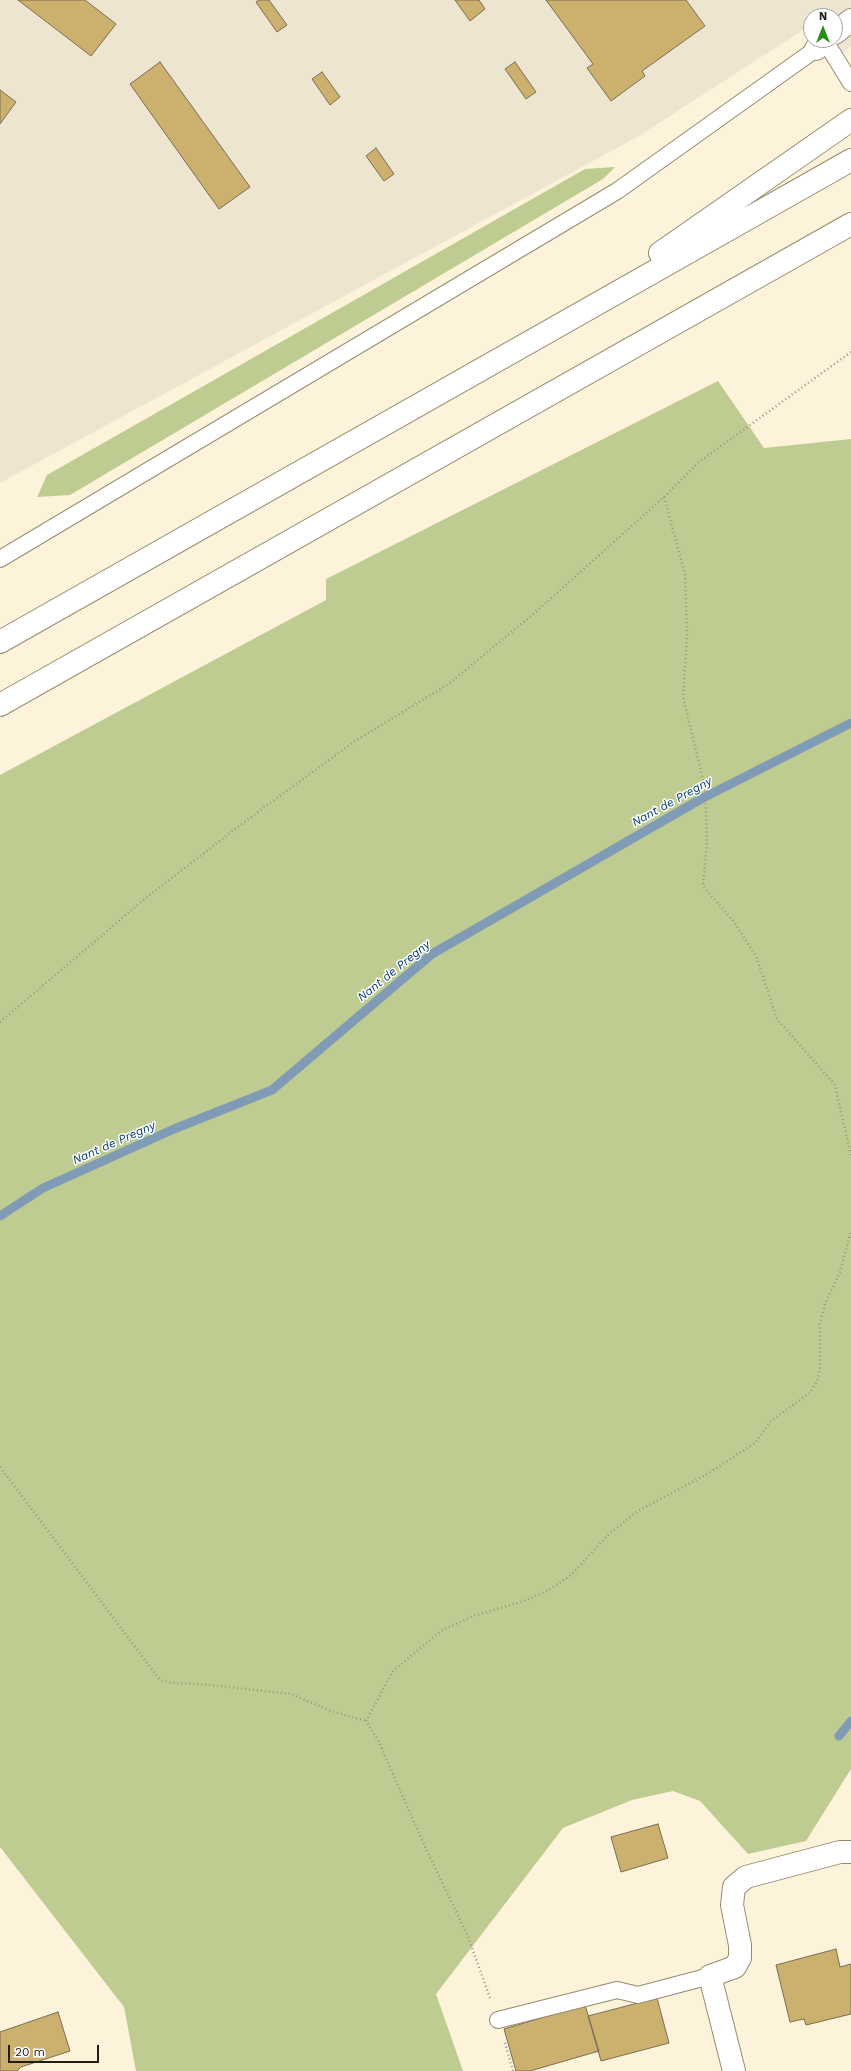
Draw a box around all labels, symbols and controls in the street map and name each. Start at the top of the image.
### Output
north arrow [803,8,843,48]
text: N [819,10,827,23]
water label: Nant de Pregny [629,774,715,830]
water label: Nant de Pregny [355,937,433,1005]
water label: Nant de Pregny [70,1118,158,1168]
scale bar [10,2037,101,2063]
text: 20 m [15,2045,45,2059]

